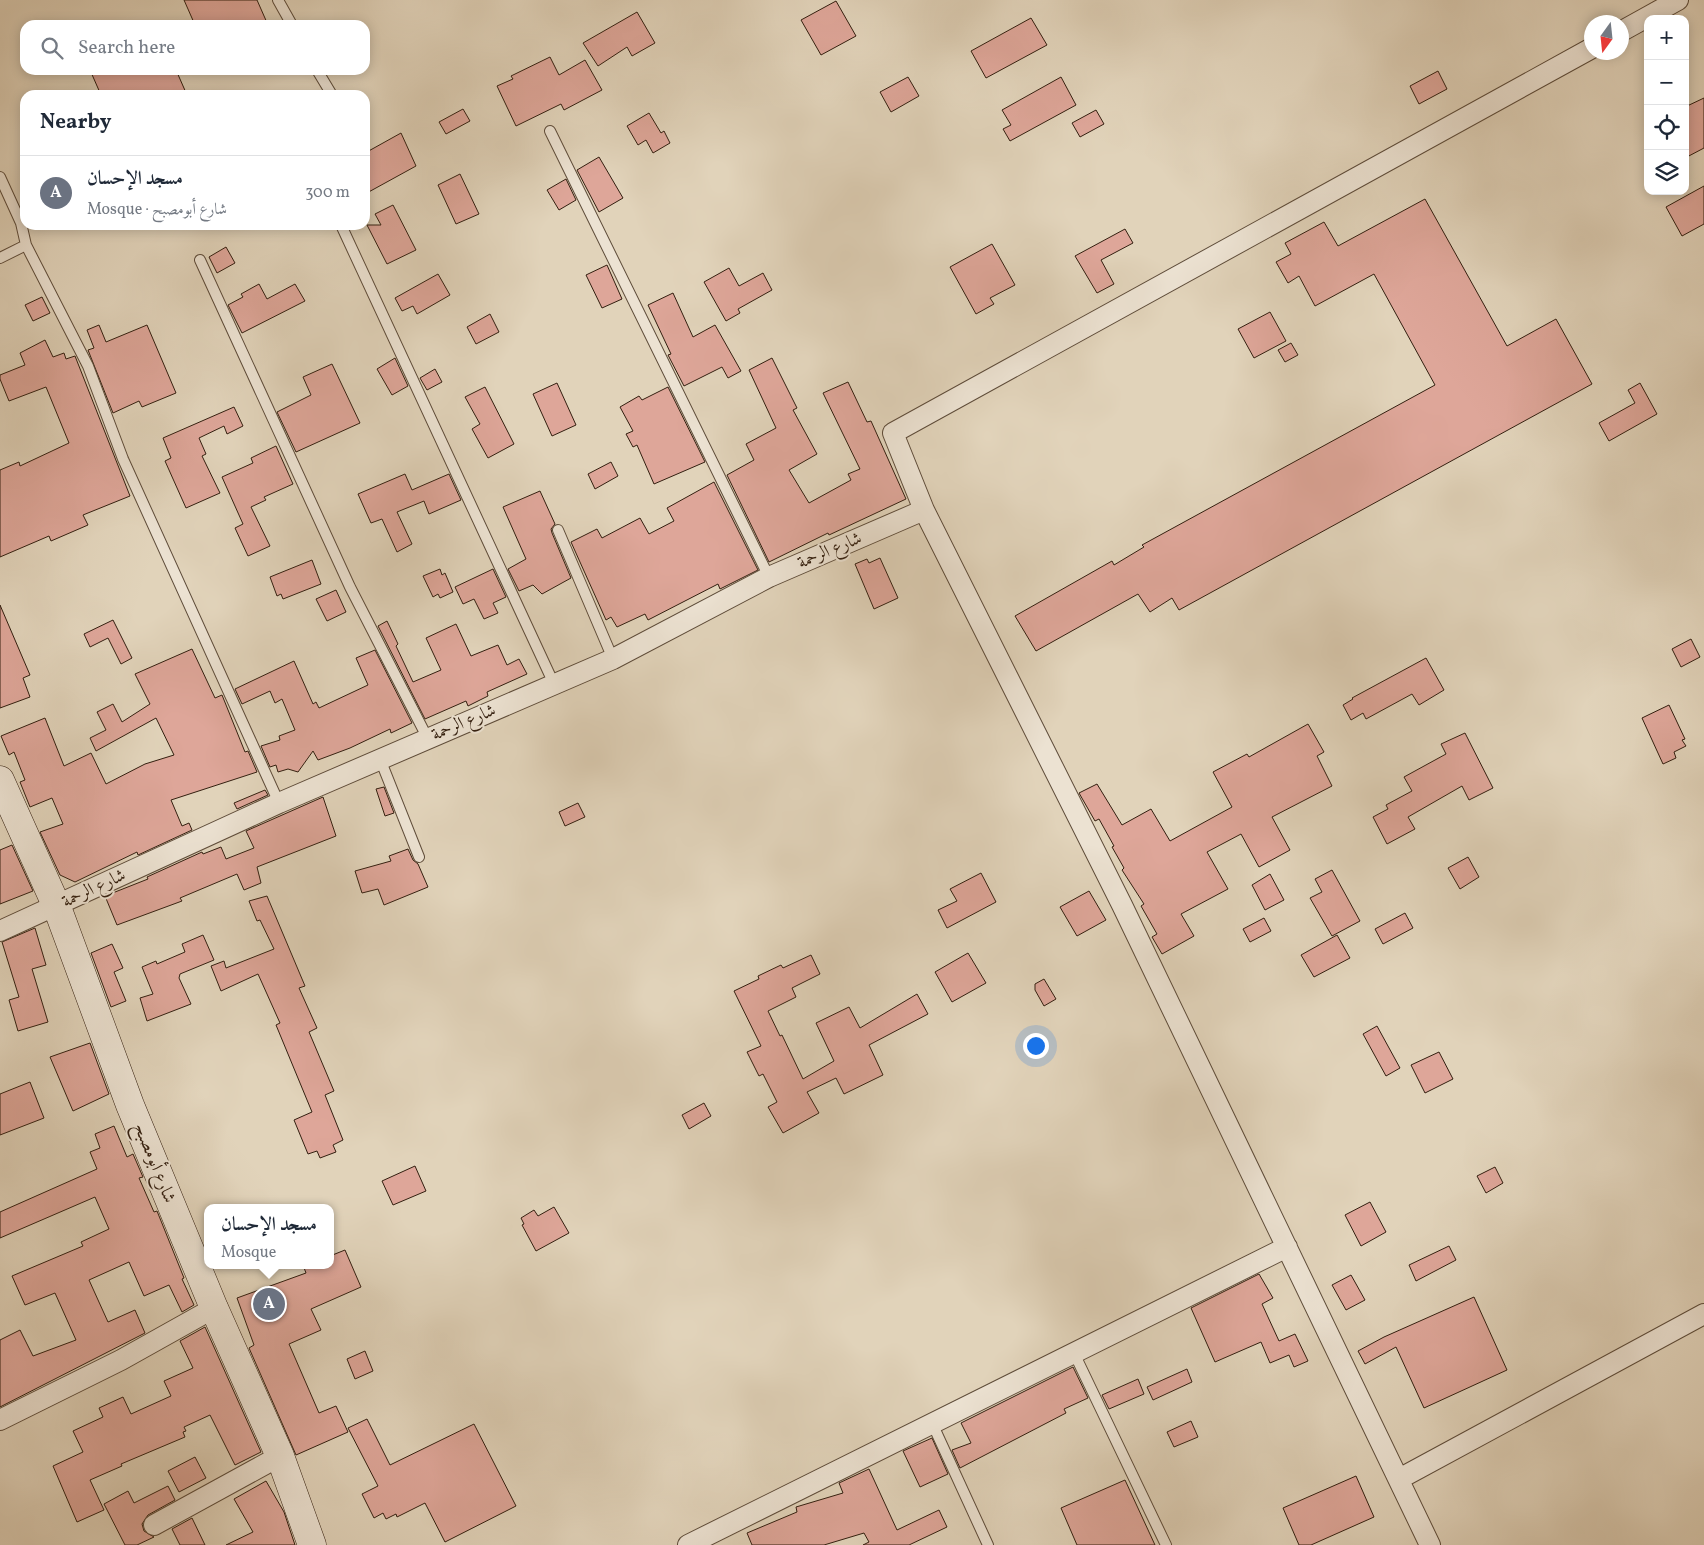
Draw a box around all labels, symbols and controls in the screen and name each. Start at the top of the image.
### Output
north arrow [1584,15,1629,60]
map controls [1644,15,1689,195]
button: + [1644,15,1689,60]
search box [20,20,370,75]
icon: search [38,34,66,62]
text: Search here [78,35,175,61]
button: − [1644,60,1689,105]
button: locate [1644,105,1689,150]
text: Nearby [40,108,111,137]
button: layers [1644,150,1689,195]
text: مسجد الإحسان [87,166,183,192]
text: A [50,182,62,204]
text: 300 m [305,182,350,204]
text: Mosque · شارع أبومصبح [87,199,227,221]
street label: شارع الرحمة [794,526,867,577]
street label: شارع الرحمة [428,698,501,749]
street label: شارع الرحمة [58,863,130,916]
your location [1023,1033,1049,1059]
street label: شارع أبومصبح [125,1118,183,1208]
popup [204,1204,334,1269]
text: مسجد الإحسان [221,1212,317,1238]
text: Mosque [221,1242,276,1264]
pin: A [253,1285,285,1323]

